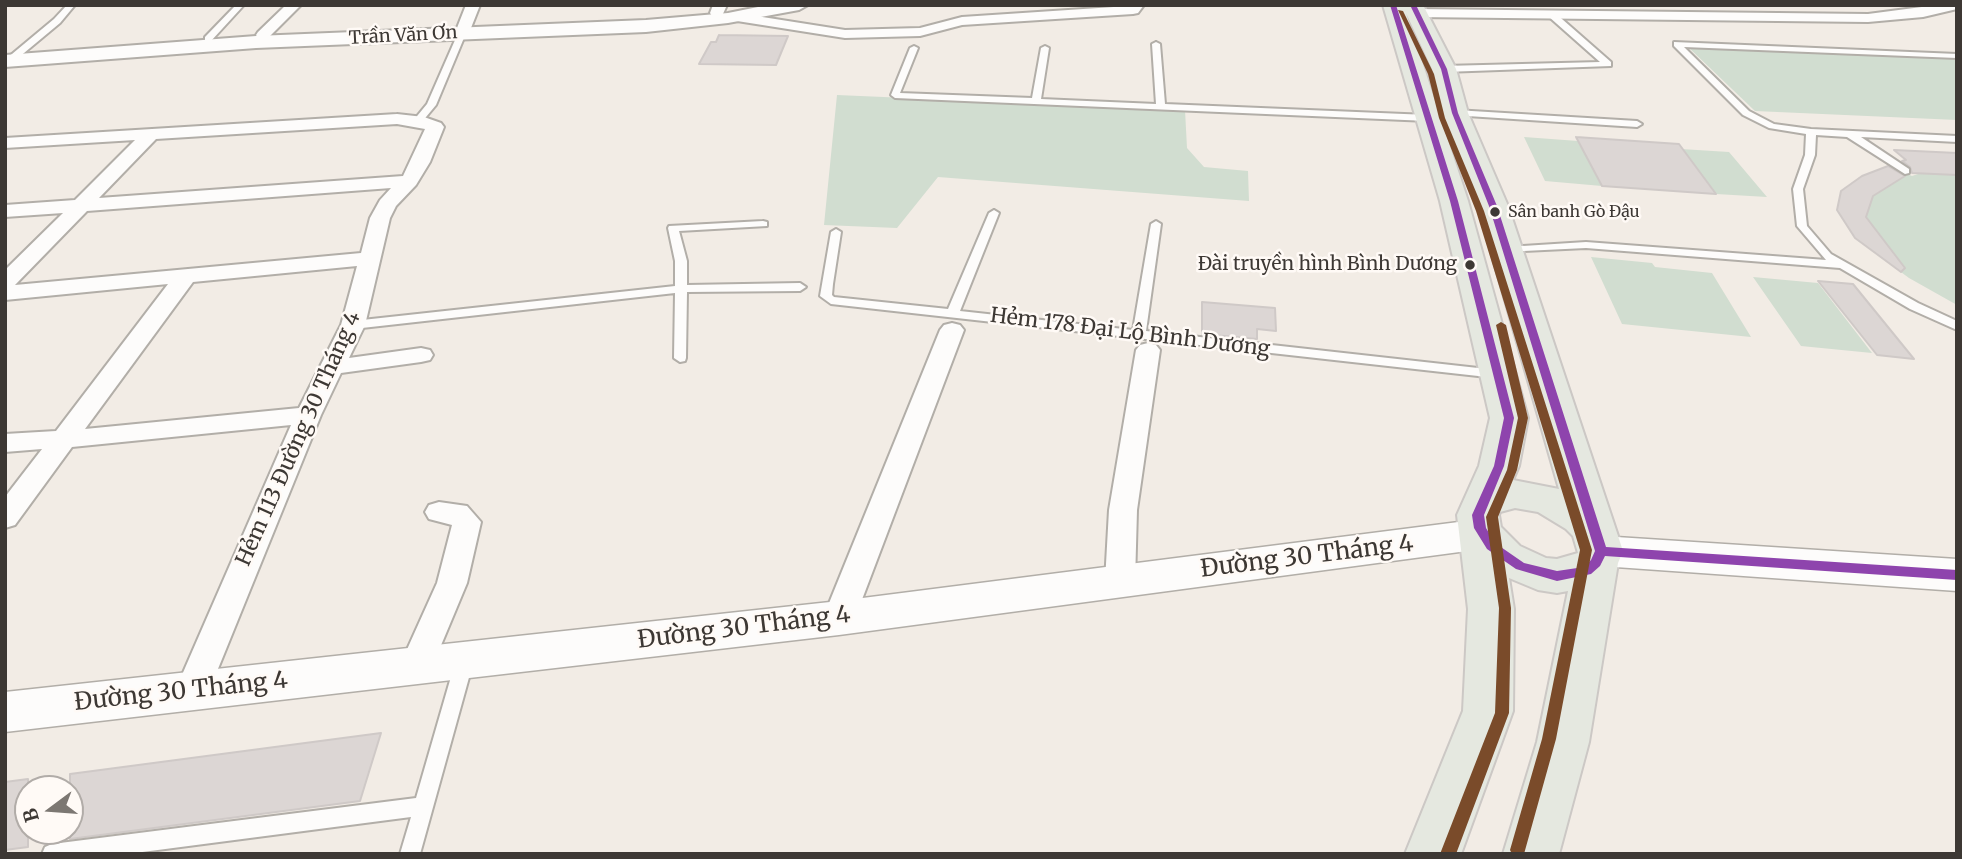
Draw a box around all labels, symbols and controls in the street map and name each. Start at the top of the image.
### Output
street label: Trần Văn Ơn [348,22,458,50]
place label: Sân banh Gò Đậu [1508,202,1640,222]
marker: Sân banh Gò Đậu [1488,205,1502,219]
place label: Đài truyền hình Bình Dương [1198,254,1457,276]
marker: Đài truyền hình Bình Dương [1463,258,1477,272]
street label: Hẻm 178 Đại Lộ Bình Dương [989,303,1271,363]
street label: Hẻm 113 Đường 30 Tháng 4 [231,308,367,570]
street label: Đường 30 Tháng 4 [1199,530,1415,584]
street label: Đường 30 Tháng 4 [636,601,852,655]
street label: Đường 30 Tháng 4 [73,666,289,718]
north arrow [14,775,84,845]
text: B [17,806,44,825]

